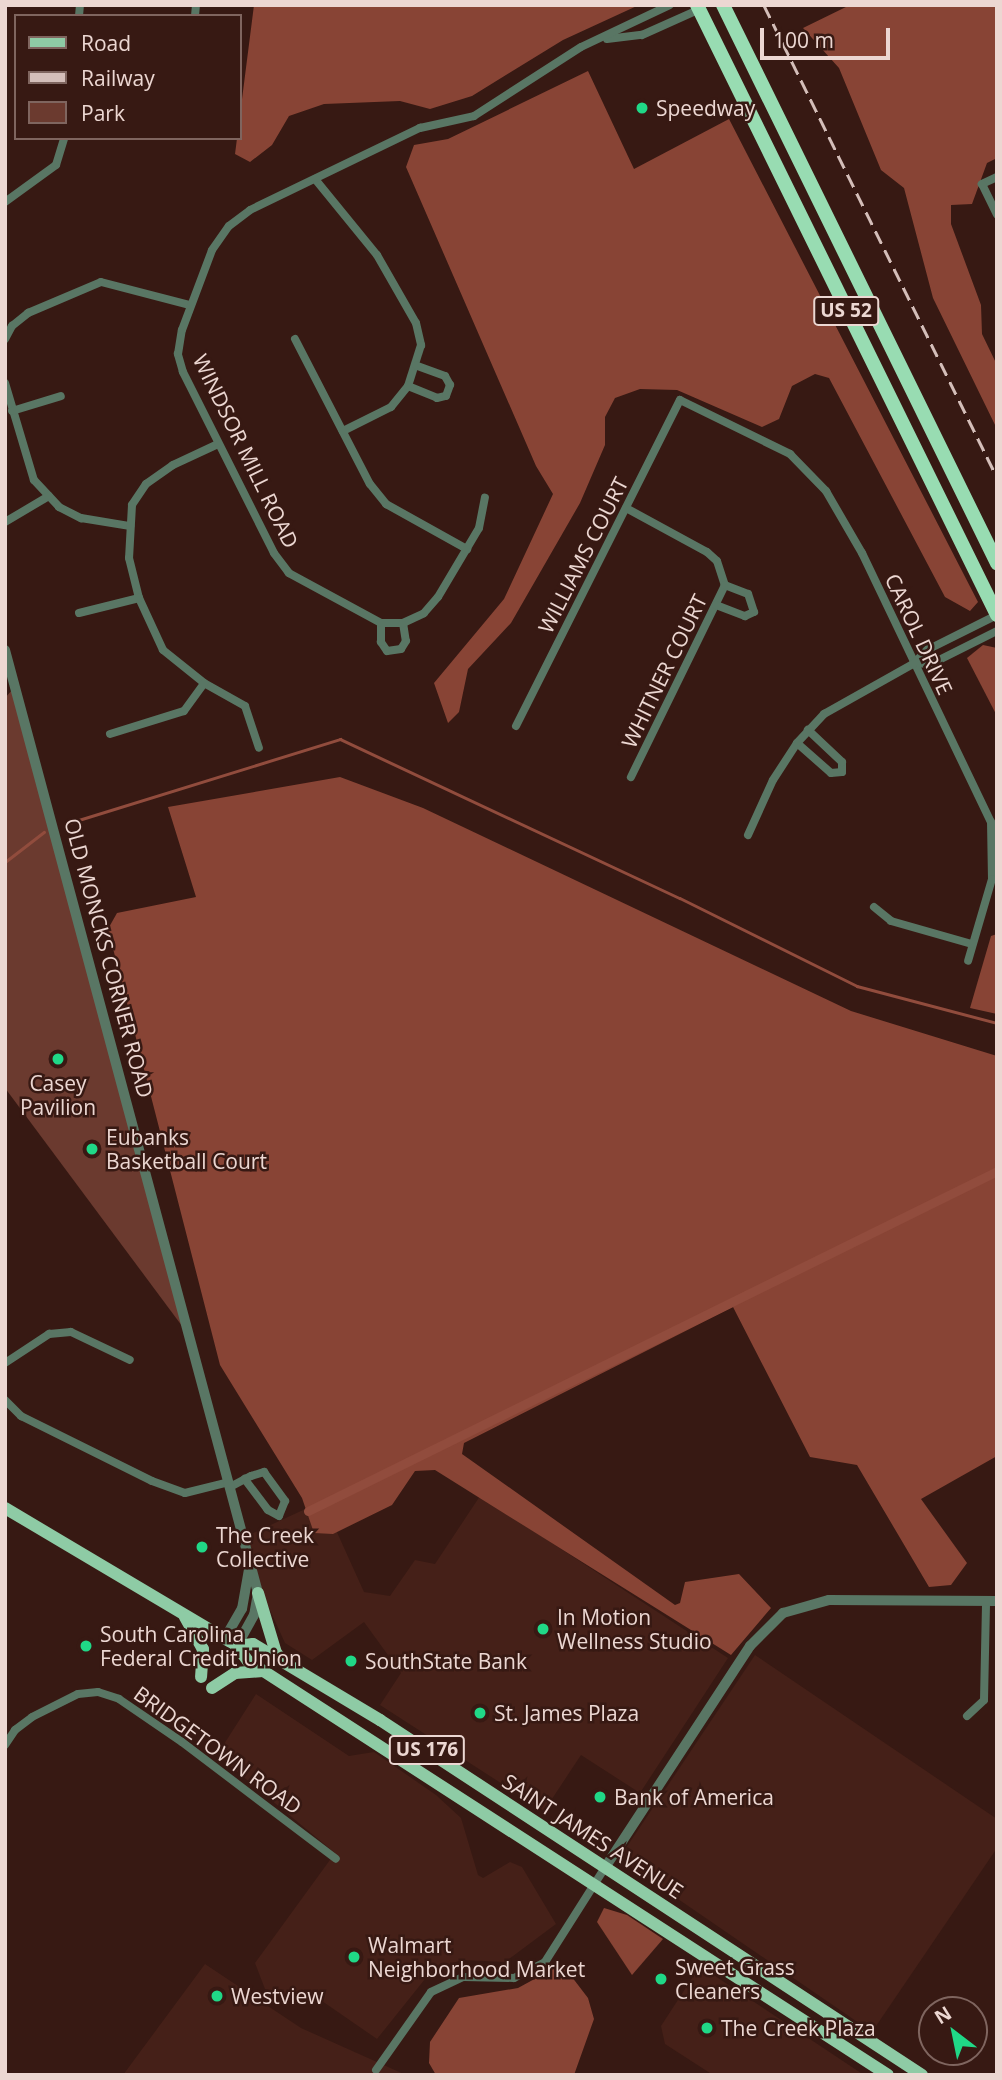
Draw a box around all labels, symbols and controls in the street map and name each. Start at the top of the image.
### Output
legend [14,14,242,140]
scale bar [764,14,894,58]
text: 100 m [773,26,834,54]
text: Road [81,29,131,57]
text: Railway [81,64,155,92]
place label: Speedway [656,95,755,121]
text: Park [81,99,125,127]
marker: Speedway [634,100,650,116]
road number: US 52 [813,296,879,326]
street label: WINDSOR MILL ROAD [188,350,304,552]
street label: WILLIAMS COURT [533,473,633,637]
street label: CAROL DRIVE [880,570,958,698]
street label: WHITNER COURT [616,590,712,752]
street label: OLD MONCKS CORNER ROAD [60,815,158,1101]
marker: Casey Pavilion [50,1051,66,1067]
place label: Casey Pavilion [20,1070,96,1120]
place label: Eubanks Basketball Court [106,1124,267,1174]
marker: Eubanks Basketball Court [84,1141,100,1157]
place label: The Creek Collective [216,1522,314,1572]
marker: The Creek Collective [194,1539,210,1555]
place label: In Motion Wellness Studio [557,1604,712,1654]
place label: South Carolina Federal Credit Union [100,1621,302,1671]
marker: In Motion Wellness Studio [535,1621,551,1637]
marker: South Carolina Federal Credit Union [78,1638,94,1654]
place label: SouthState Bank [365,1648,527,1674]
marker: SouthState Bank [343,1653,359,1669]
street label: BRIDGETOWN ROAD [129,1681,307,1819]
place label: St. James Plaza [494,1700,639,1726]
marker: St. James Plaza [472,1705,488,1721]
road number: US 176 [388,1734,466,1766]
street label: SAINT JAMES AVENUE [498,1768,688,1904]
place label: Bank of America [614,1784,774,1810]
marker: Bank of America [592,1789,608,1805]
place label: Walmart Neighborhood Market [368,1932,585,1982]
marker: Walmart Neighborhood Market [346,1949,362,1965]
place label: Sweet Grass Cleaners [675,1954,795,2004]
marker: Sweet Grass Cleaners [653,1971,669,1987]
place label: Westview [231,1983,324,2009]
marker: Westview [209,1988,225,2004]
north arrow [918,1996,988,2066]
text: N [929,2000,956,2030]
place label: The Creek Plaza [721,2015,876,2041]
marker: The Creek Plaza [699,2020,715,2036]

